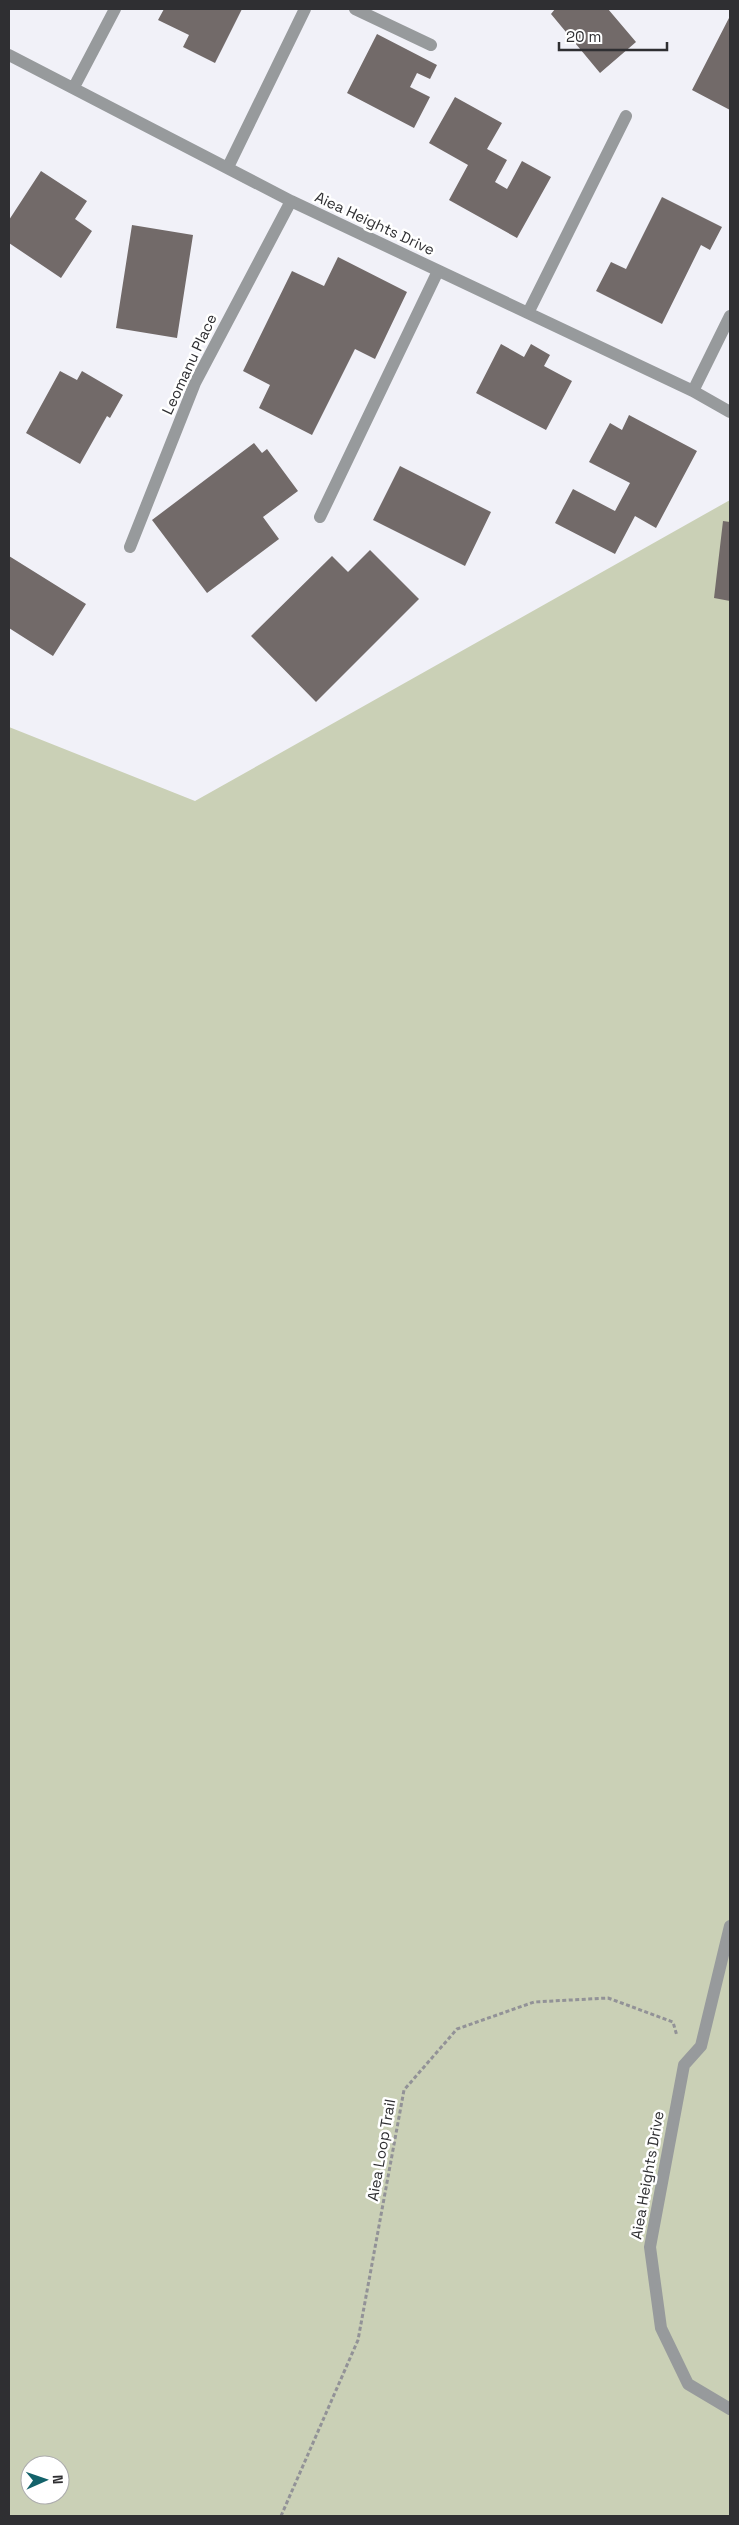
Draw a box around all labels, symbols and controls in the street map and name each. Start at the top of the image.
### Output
scale bar [559,20,666,52]
text: 20 m [566,27,601,46]
street label: Aiea Heights Drive [312,187,438,259]
street label: Leomanu Place [157,311,221,417]
street label: Aiea Loop Trail [363,2097,399,2203]
street label: Aiea Heights Drive [626,2109,668,2241]
north arrow [20,2455,70,2505]
text: N [49,2475,67,2485]

